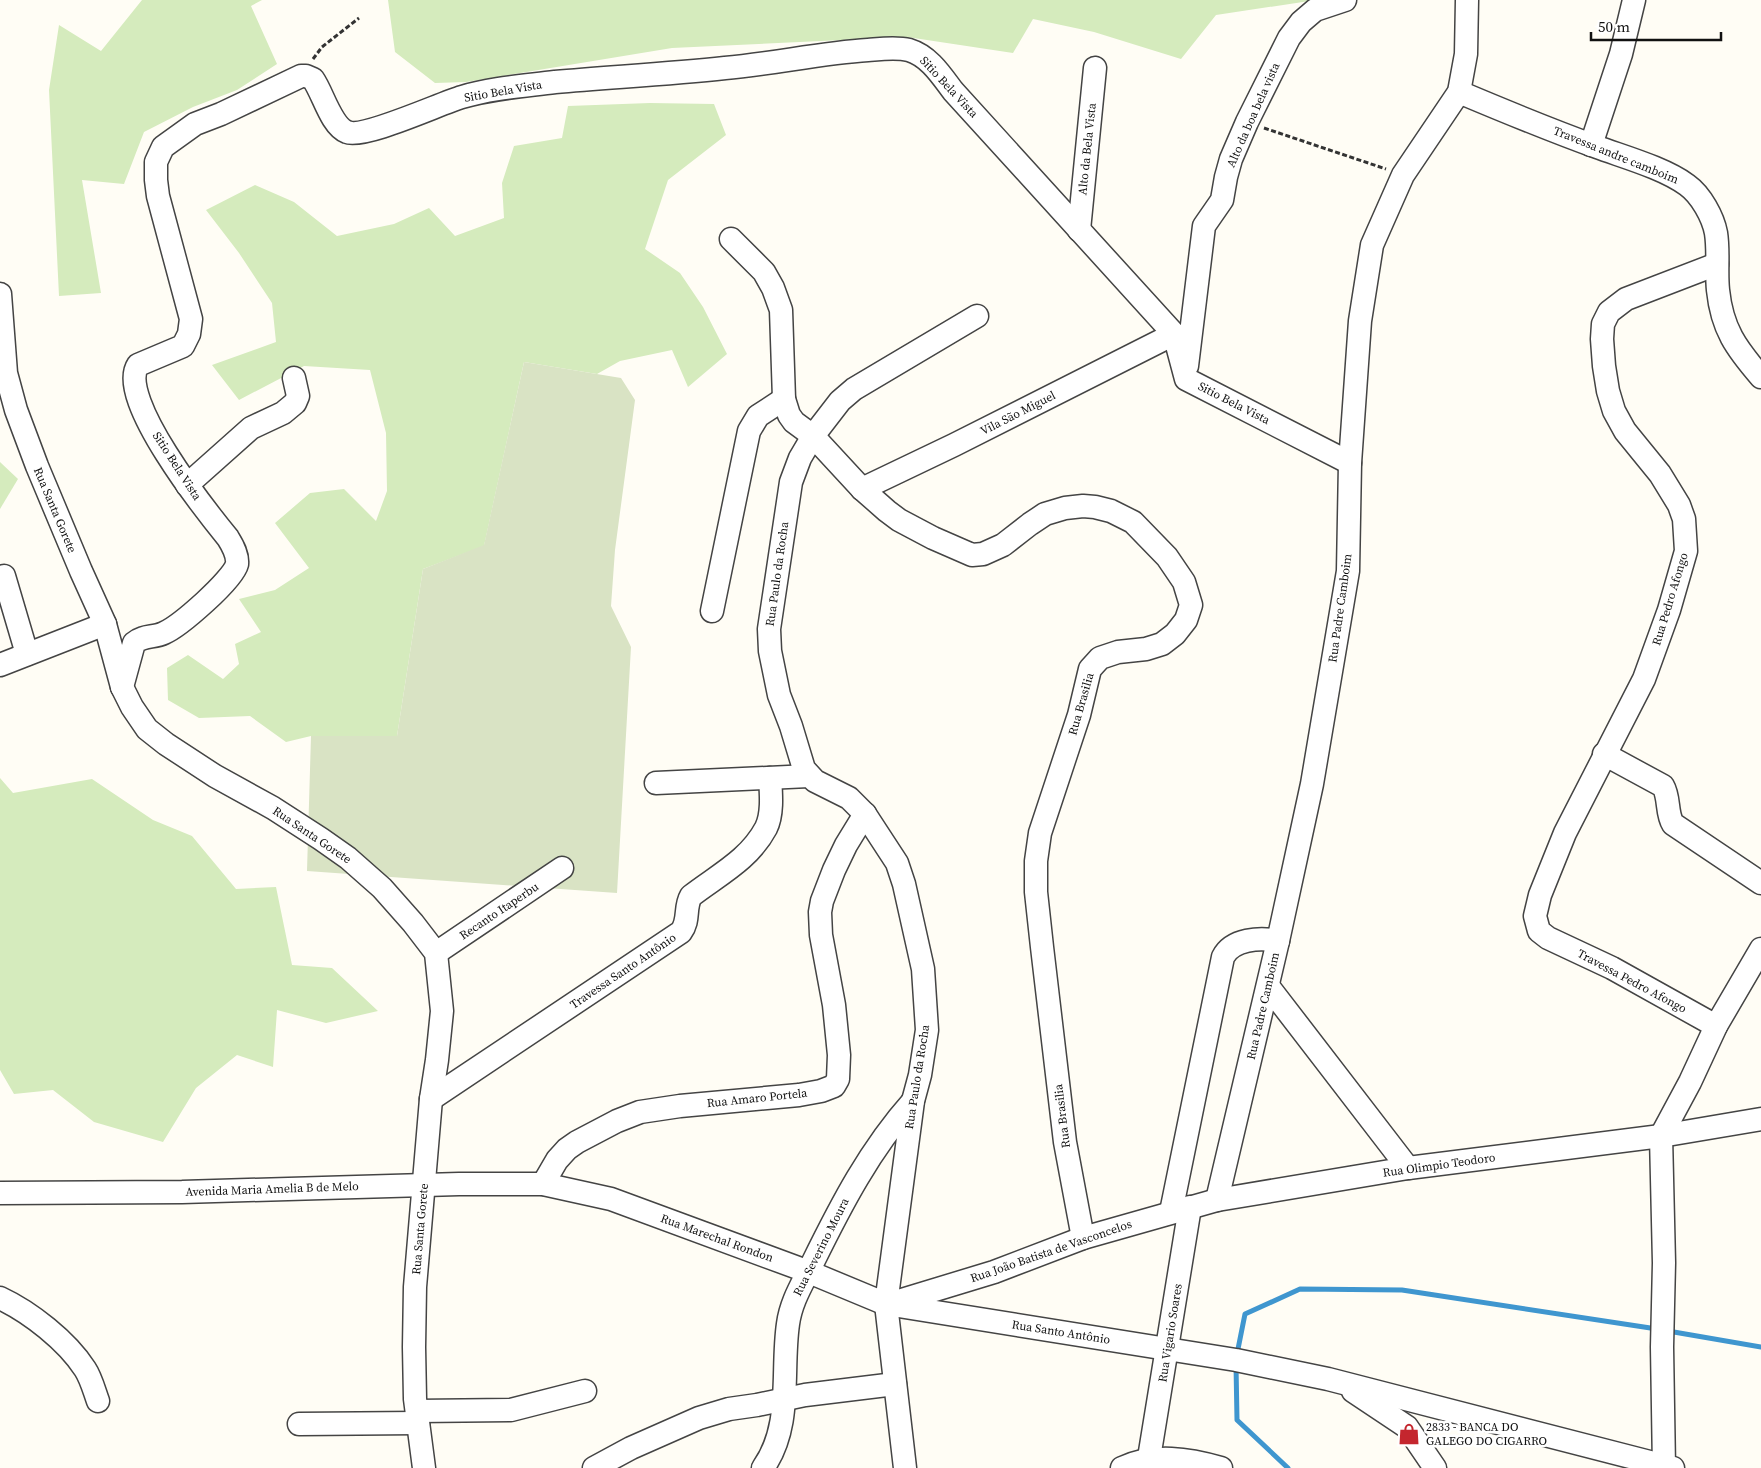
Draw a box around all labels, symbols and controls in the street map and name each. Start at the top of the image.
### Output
scale bar [1591,10,1721,42]
text: 50 m [1598,16,1630,37]
street label: Sitio Bela Vista [916,53,982,122]
street label: Alto da boa bela vista [1223,59,1284,170]
street label: Sitio Bela Vista [463,76,544,106]
street label: Alto da Bela Vista [1074,101,1100,196]
street label: Travessa andre camboim [1551,123,1681,188]
street label: Sitio Bela Vista [1195,378,1273,428]
street label: Vila São Miguel [978,387,1059,439]
street label: Sitio Bela Vista [149,429,206,504]
street label: Rua Santa Gorete [30,465,80,555]
street label: Rua Paulo da Rocha [762,520,792,627]
street label: Rua Pedro Afongo [1648,550,1692,647]
street label: Rua Padre Camboim [1324,552,1356,663]
street label: Rua Brasilia [1064,670,1098,737]
street label: Rua Santa Gorete [270,803,354,867]
street label: Recanto Itaperbu [456,879,542,943]
street label: Travessa Santo Antônio [567,929,680,1013]
street label: Travessa Pedro Afongo [1575,945,1690,1017]
street label: Rua Padre Camboim [1243,951,1283,1061]
street label: Rua Paulo da Rocha [901,1023,933,1130]
street label: Rua Brasilia [1050,1082,1074,1149]
street label: Rua Amaro Portela [706,1085,809,1111]
street label: Rua Olimpio Teodoro [1382,1149,1497,1181]
street label: Avenida Maria Amelia B de Melo [185,1178,359,1200]
street label: Rua Santa Gorete [408,1183,432,1275]
street label: Rua Severino Moura [789,1194,853,1299]
street label: Rua Marechal Rondon [658,1210,776,1266]
street label: Rua João Batista de Vasconcelos [968,1216,1134,1286]
street label: Rua Vigario Soares [1154,1283,1186,1383]
street label: Rua Santo Antônio [1011,1316,1112,1348]
place label: 2833 - BANCA DO GALEGO DO CIGARRO [1426,1419,1547,1449]
shop icon: 2833 - BANCA DO GALEGO DO CIGARRO [1396,1421,1422,1447]

